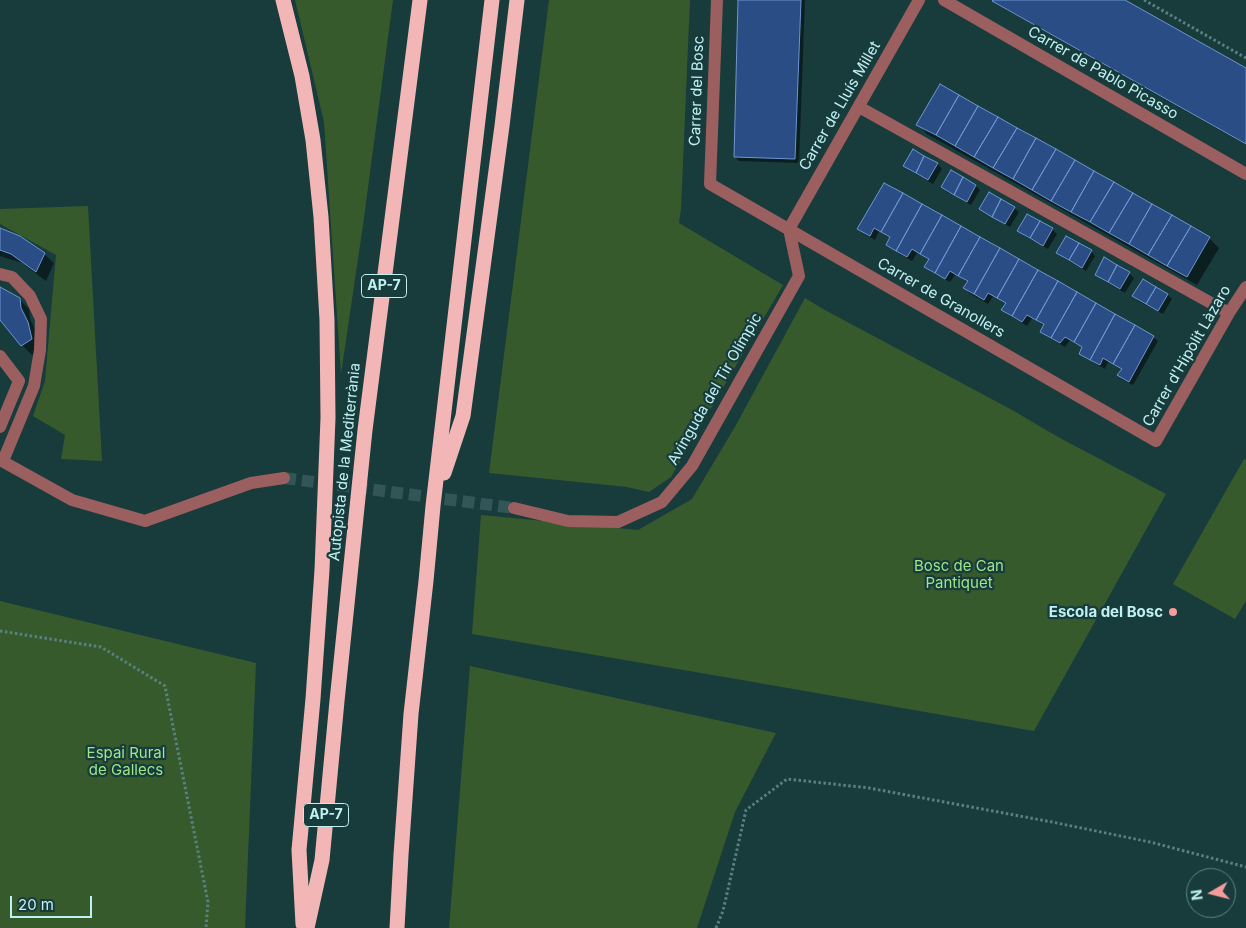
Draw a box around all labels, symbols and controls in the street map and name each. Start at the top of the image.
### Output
street label: Carrer de Pablo Picasso [1025,23,1181,123]
street label: Carrer del Bosc [686,36,708,146]
street label: Carrer de Lluís Millet [796,38,884,174]
street label: Carrer de Granollers [874,254,1008,342]
road number: AP-7 [362,274,406,298]
street label: Carrer d'Hipòlit Làzaro [1139,282,1235,430]
street label: Avinguda del Tir Olímpic [664,310,766,468]
street label: Autopista de la Mediterrània [326,362,364,562]
park label: Bosc de Can Pantiquet [914,557,1004,592]
place label: Escola del Bosc [1049,603,1163,621]
marker: Escola del Bosc [1167,606,1179,618]
park label: Espai Rural de Gallecs [87,744,165,779]
road number: AP-7 [304,804,348,826]
north arrow [1186,868,1236,918]
scale bar [12,886,95,918]
text: N [1187,889,1206,901]
text: 20 m [18,895,54,914]

